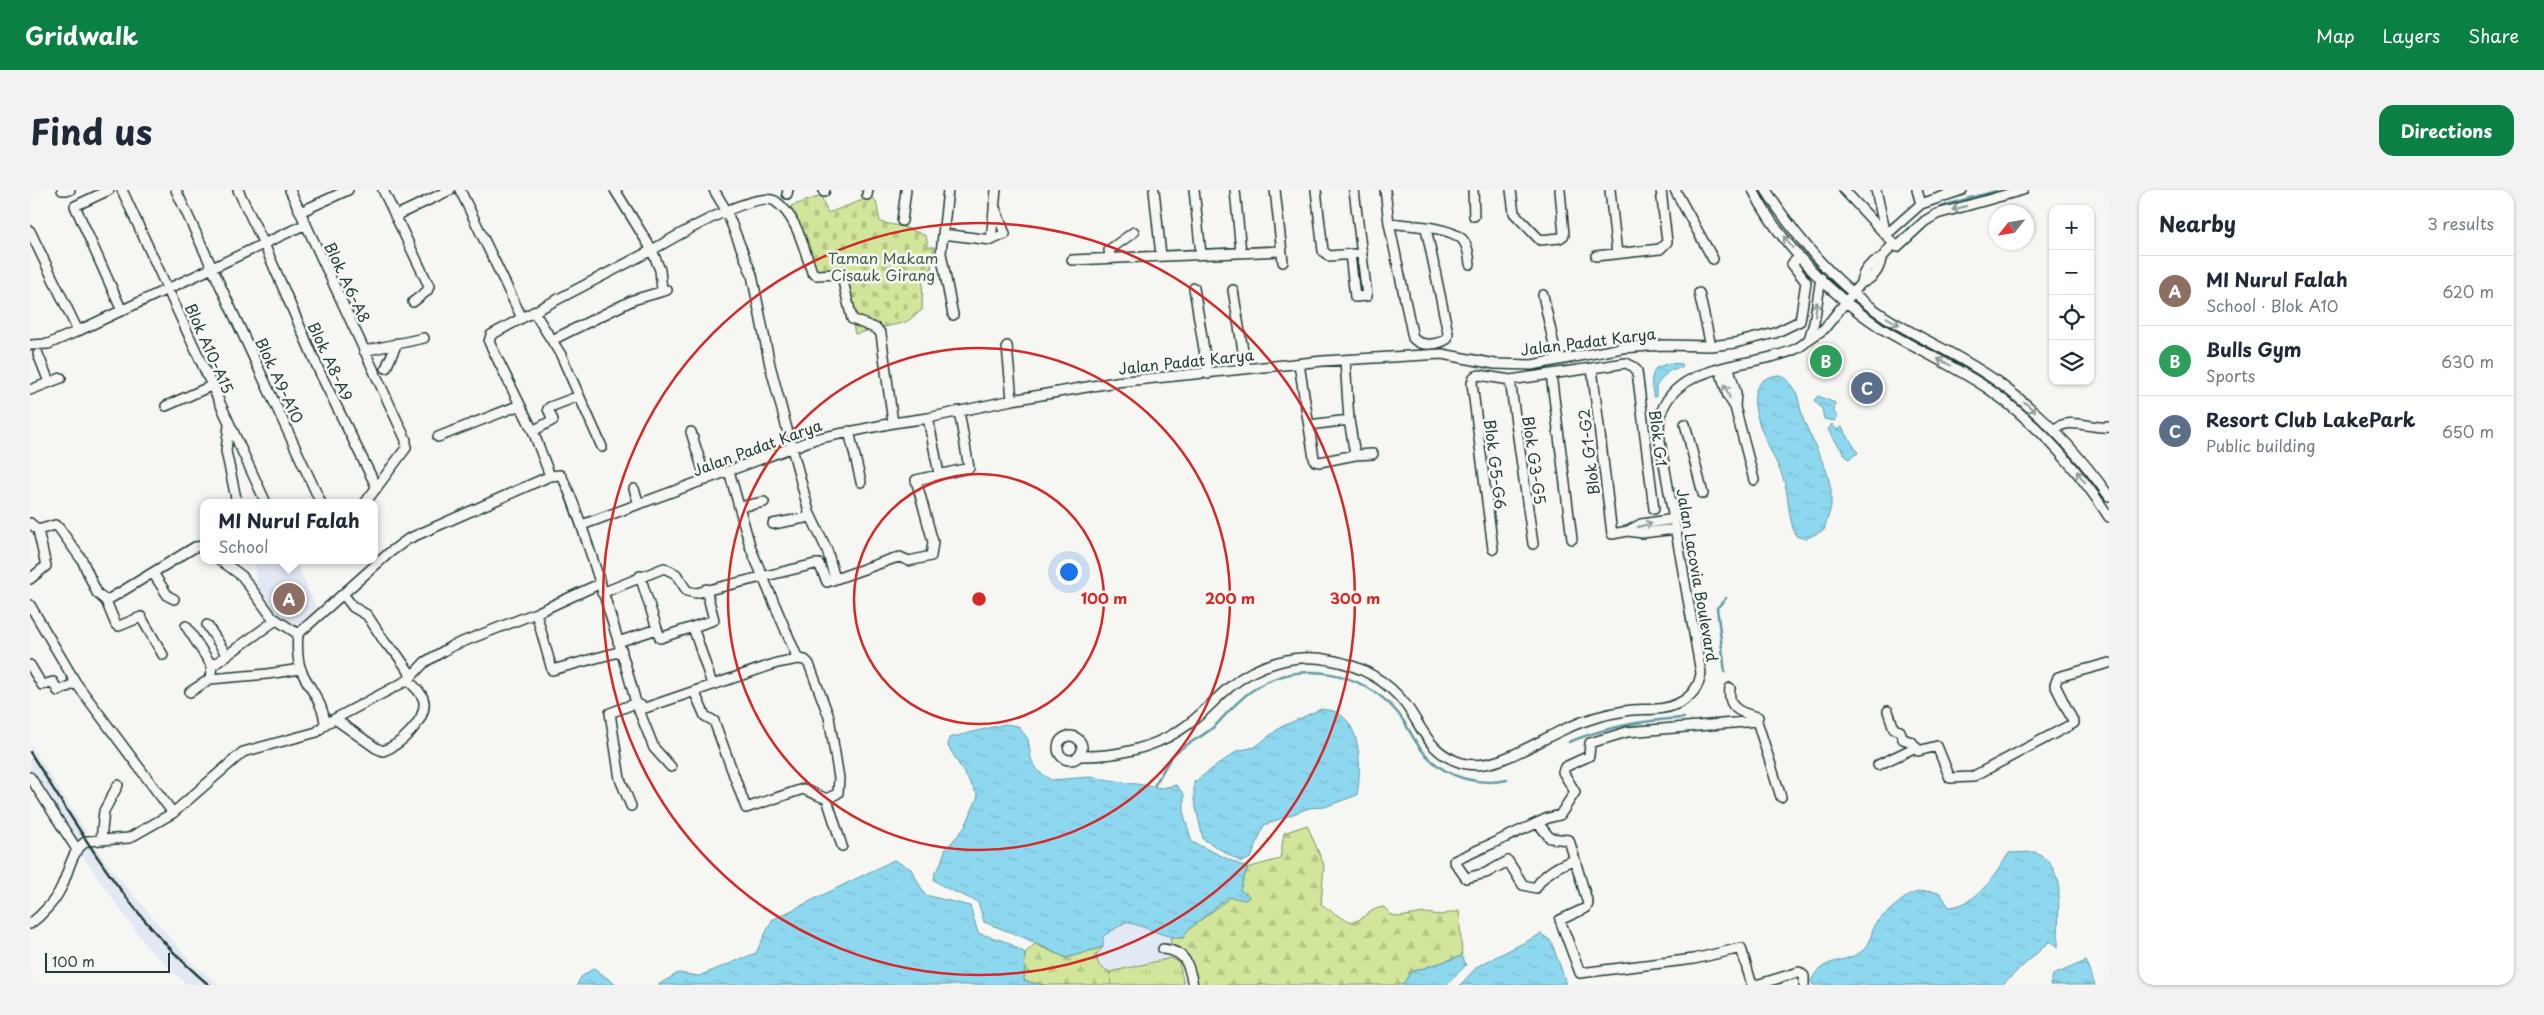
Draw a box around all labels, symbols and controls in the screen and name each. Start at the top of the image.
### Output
text: Gridwalk [25,17,138,53]
text: Map [2316,22,2355,49]
text: Layers [2383,22,2440,49]
text: Share [2468,22,2519,49]
text: Find us [30,104,152,157]
button: Directions [2379,105,2514,156]
one-way arrow [1952,203,1968,213]
north arrow [1989,205,2034,250]
map controls [2049,205,2094,385]
button: + [2049,205,2094,250]
text: Nearby [2159,207,2236,239]
text: 3 results [2427,211,2494,235]
one-way arrow [1783,235,1793,249]
street label: Blok A6-A8 [319,238,377,326]
park label: Taman Makam Cisauk Girang [828,246,938,286]
button: − [2049,250,2094,295]
text: MI Nurul Falah [2206,265,2348,293]
text: A [2169,279,2181,303]
text: 620 m [2442,279,2494,303]
text: School · Blok A10 [2206,293,2338,317]
button: locate [2049,295,2094,340]
street label: Blok A10-A15 [180,299,240,397]
one-way arrow [1812,301,1822,317]
one-way arrow [1885,316,1900,326]
street label: Blok A8-A9 [303,318,359,404]
street label: Jalan Padat Karya [1519,321,1657,361]
street label: Blok A9-A10 [250,333,310,427]
text: Bulls Gym [2206,335,2302,363]
button: layers [2049,340,2094,385]
street label: Jalan Padat Karya [1117,342,1255,380]
pin: B [1810,342,1842,380]
text: B [2170,349,2180,373]
text: 630 m [2441,349,2494,373]
one-way arrow [1937,357,1952,367]
text: Sports [2206,363,2255,387]
pin: C [1851,369,1883,407]
one-way arrow [1722,384,1731,400]
one-way arrow [2023,402,2036,413]
text: Resort Club LakePark [2206,405,2416,433]
street label: Blok G1-G2 [1571,408,1605,496]
street label: Blok G1 [1644,409,1674,467]
street label: Jalan Padat Karya [689,413,825,481]
street label: Blok G3-G5 [1517,414,1553,506]
street label: Blok G5-G6 [1479,418,1513,510]
text: C [2169,419,2181,443]
text: 650 m [2442,419,2494,443]
text: Public building [2206,433,2316,457]
one-way arrow [2075,471,2086,484]
street label: Jalan Lacovia Boulevard [1671,487,1725,663]
popup [200,499,378,564]
text: MI Nurul Falah [218,506,360,534]
one-way arrow [1636,520,1652,529]
text: School [218,534,269,558]
your location [1056,559,1082,585]
pin: A [273,580,305,618]
text: 100 m [1081,586,1127,609]
text: 200 m [1205,586,1255,609]
text: 300 m [1330,586,1380,609]
centre of rings [970,590,988,608]
scale bar [45,950,170,973]
text: 100 m [52,951,95,972]

